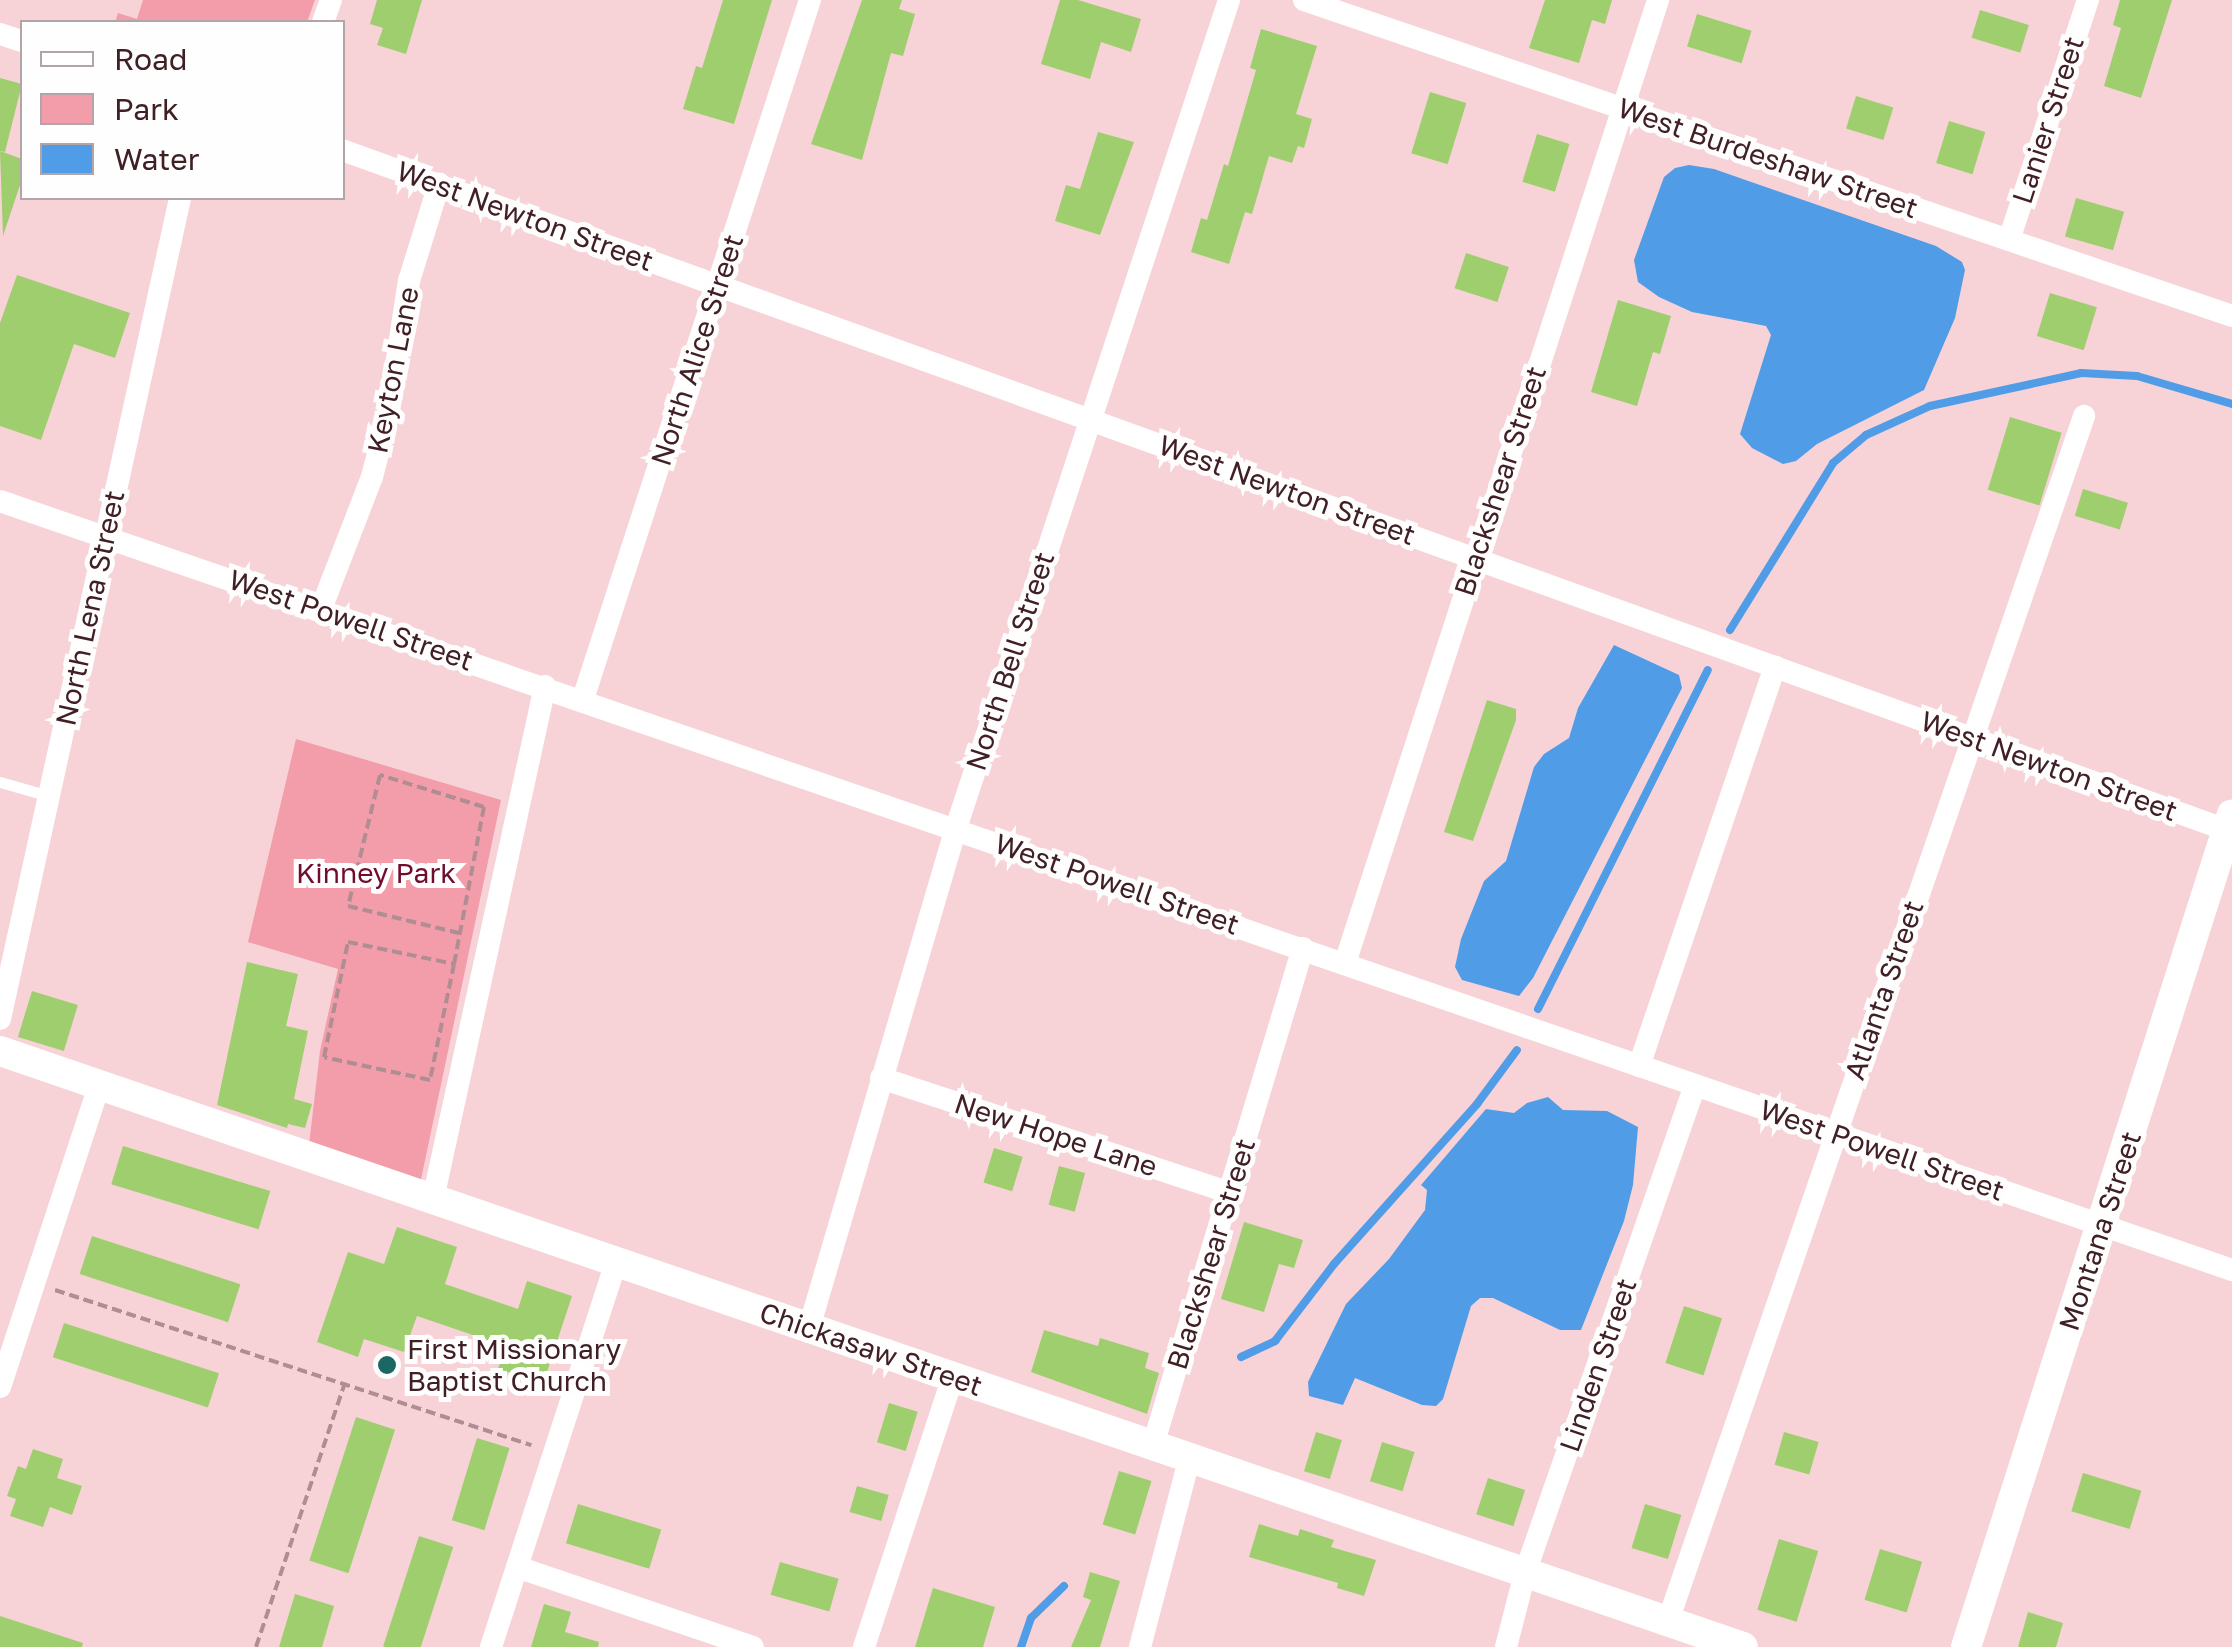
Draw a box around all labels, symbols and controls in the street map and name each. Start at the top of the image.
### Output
legend [20,20,345,200]
street label: Lanier Street [2005,32,2091,208]
text: Road [114,41,188,77]
text: Park [114,91,179,127]
street label: West Burdeshaw Street [1614,91,1922,225]
text: Water [114,141,199,177]
street label: West Newton Street [392,154,658,278]
street label: North Alice Street [644,230,750,470]
street label: Keyton Lane [360,284,426,456]
street label: Blackshear Street [1447,362,1553,600]
street label: West Newton Street [1154,428,1420,552]
street label: North Lena Street [49,487,131,729]
street label: North Bell Street [959,547,1061,775]
street label: West Powell Street [224,562,478,678]
street label: West Newton Street [1916,704,2182,828]
street label: West Powell Street [990,826,1244,942]
park label: Kinney Park [296,856,456,890]
street label: Atlanta Street [1838,896,1930,1084]
street label: New Hope Lane [950,1086,1162,1184]
street label: West Powell Street [1755,1092,2009,1208]
street label: Montana Street [2052,1127,2148,1335]
street label: Blackshear Street [1160,1135,1262,1373]
street label: Linden Street [1553,1274,1643,1456]
street label: Chickasaw Street [755,1295,987,1403]
place label: First Missionary Baptist Church [407,1332,621,1398]
marker: First Missionary Baptist Church [376,1354,398,1376]

